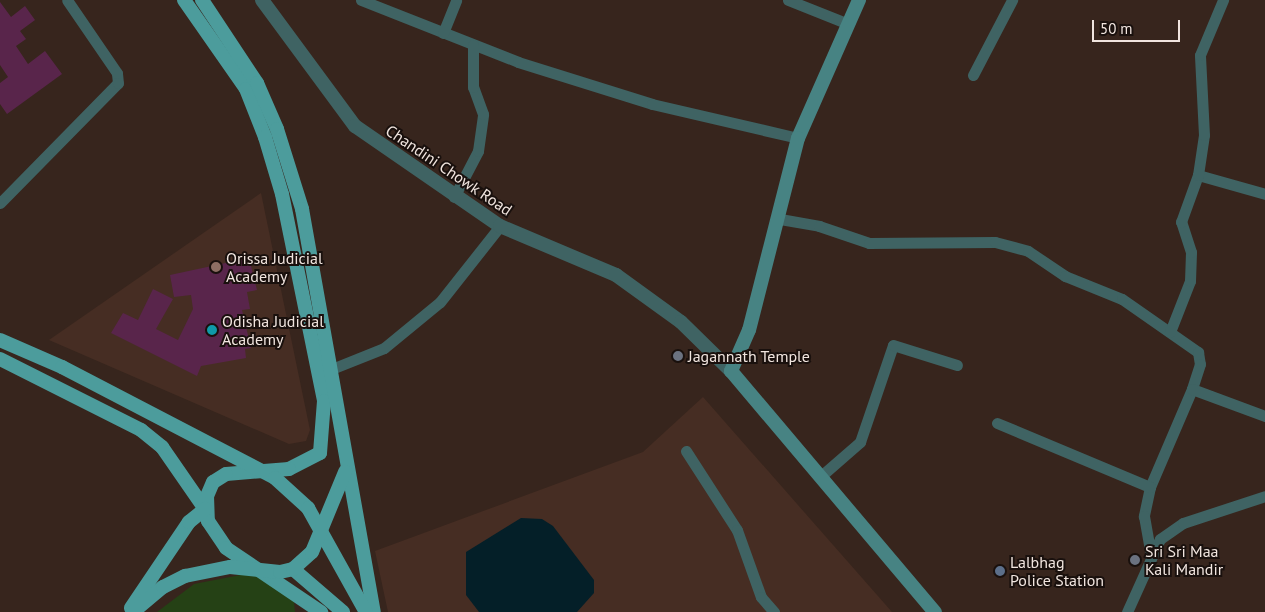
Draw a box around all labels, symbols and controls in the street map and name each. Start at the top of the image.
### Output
scale bar [1095,10,1182,42]
text: 50 m [1100,19,1133,38]
street label: Chandini Chowk Road [382,120,516,220]
place label: Orissa Judicial Academy [226,248,323,286]
marker: Orissa Judicial Academy [210,261,222,273]
place label: Odisha Judicial Academy [222,311,324,349]
marker: Odisha Judicial Academy [206,324,218,336]
place label: Jagannath Temple [688,346,810,366]
marker: Jagannath Temple [672,350,684,362]
place label: Sri Sri Maa Kali Mandir [1145,541,1223,579]
place label: Lalbhag Police Station [1010,552,1104,590]
marker: Sri Sri Maa Kali Mandir [1129,554,1141,566]
marker: Lalbhag Police Station [994,565,1006,577]

